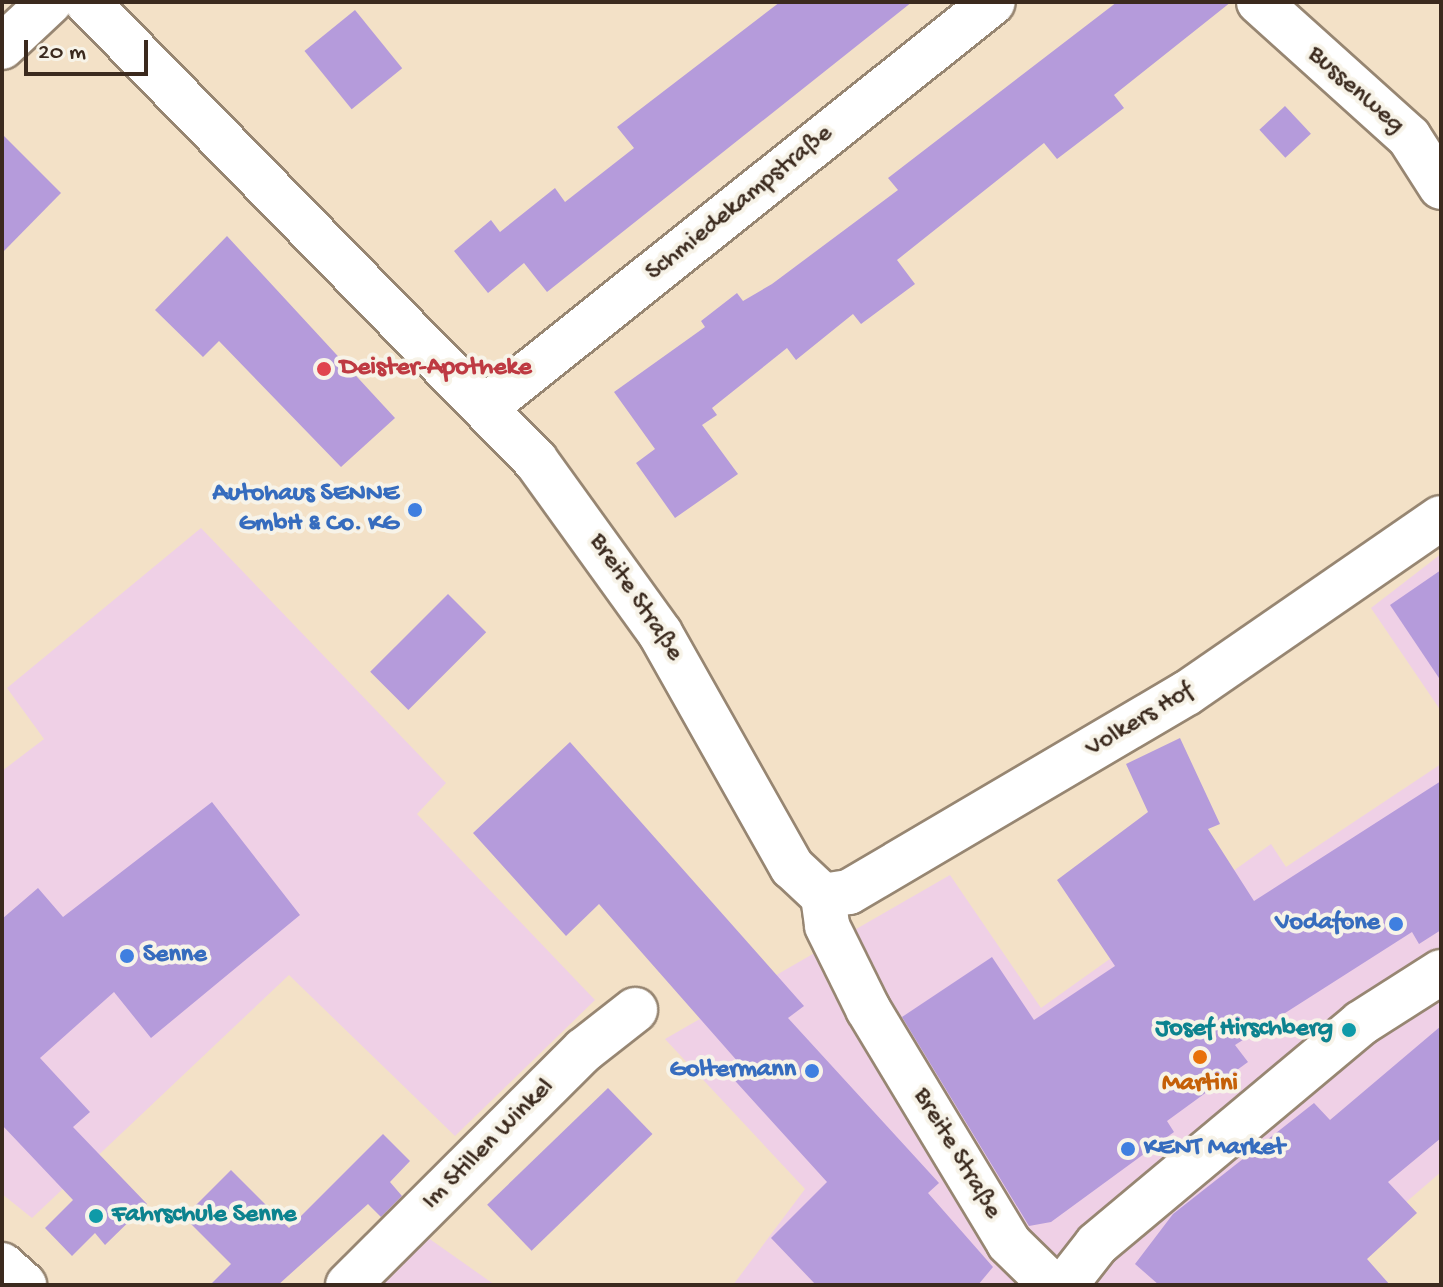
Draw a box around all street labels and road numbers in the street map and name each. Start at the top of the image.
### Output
street label: Bussenweg [1300,40,1410,142]
street label: Schmiedekampstraße [640,119,840,289]
street label: Breite Straße [581,528,689,668]
street label: Volkers Hof [1081,677,1199,765]
street label: Im Stillen Winkel [417,1073,561,1217]
street label: Breite Straße [905,1083,1007,1225]

